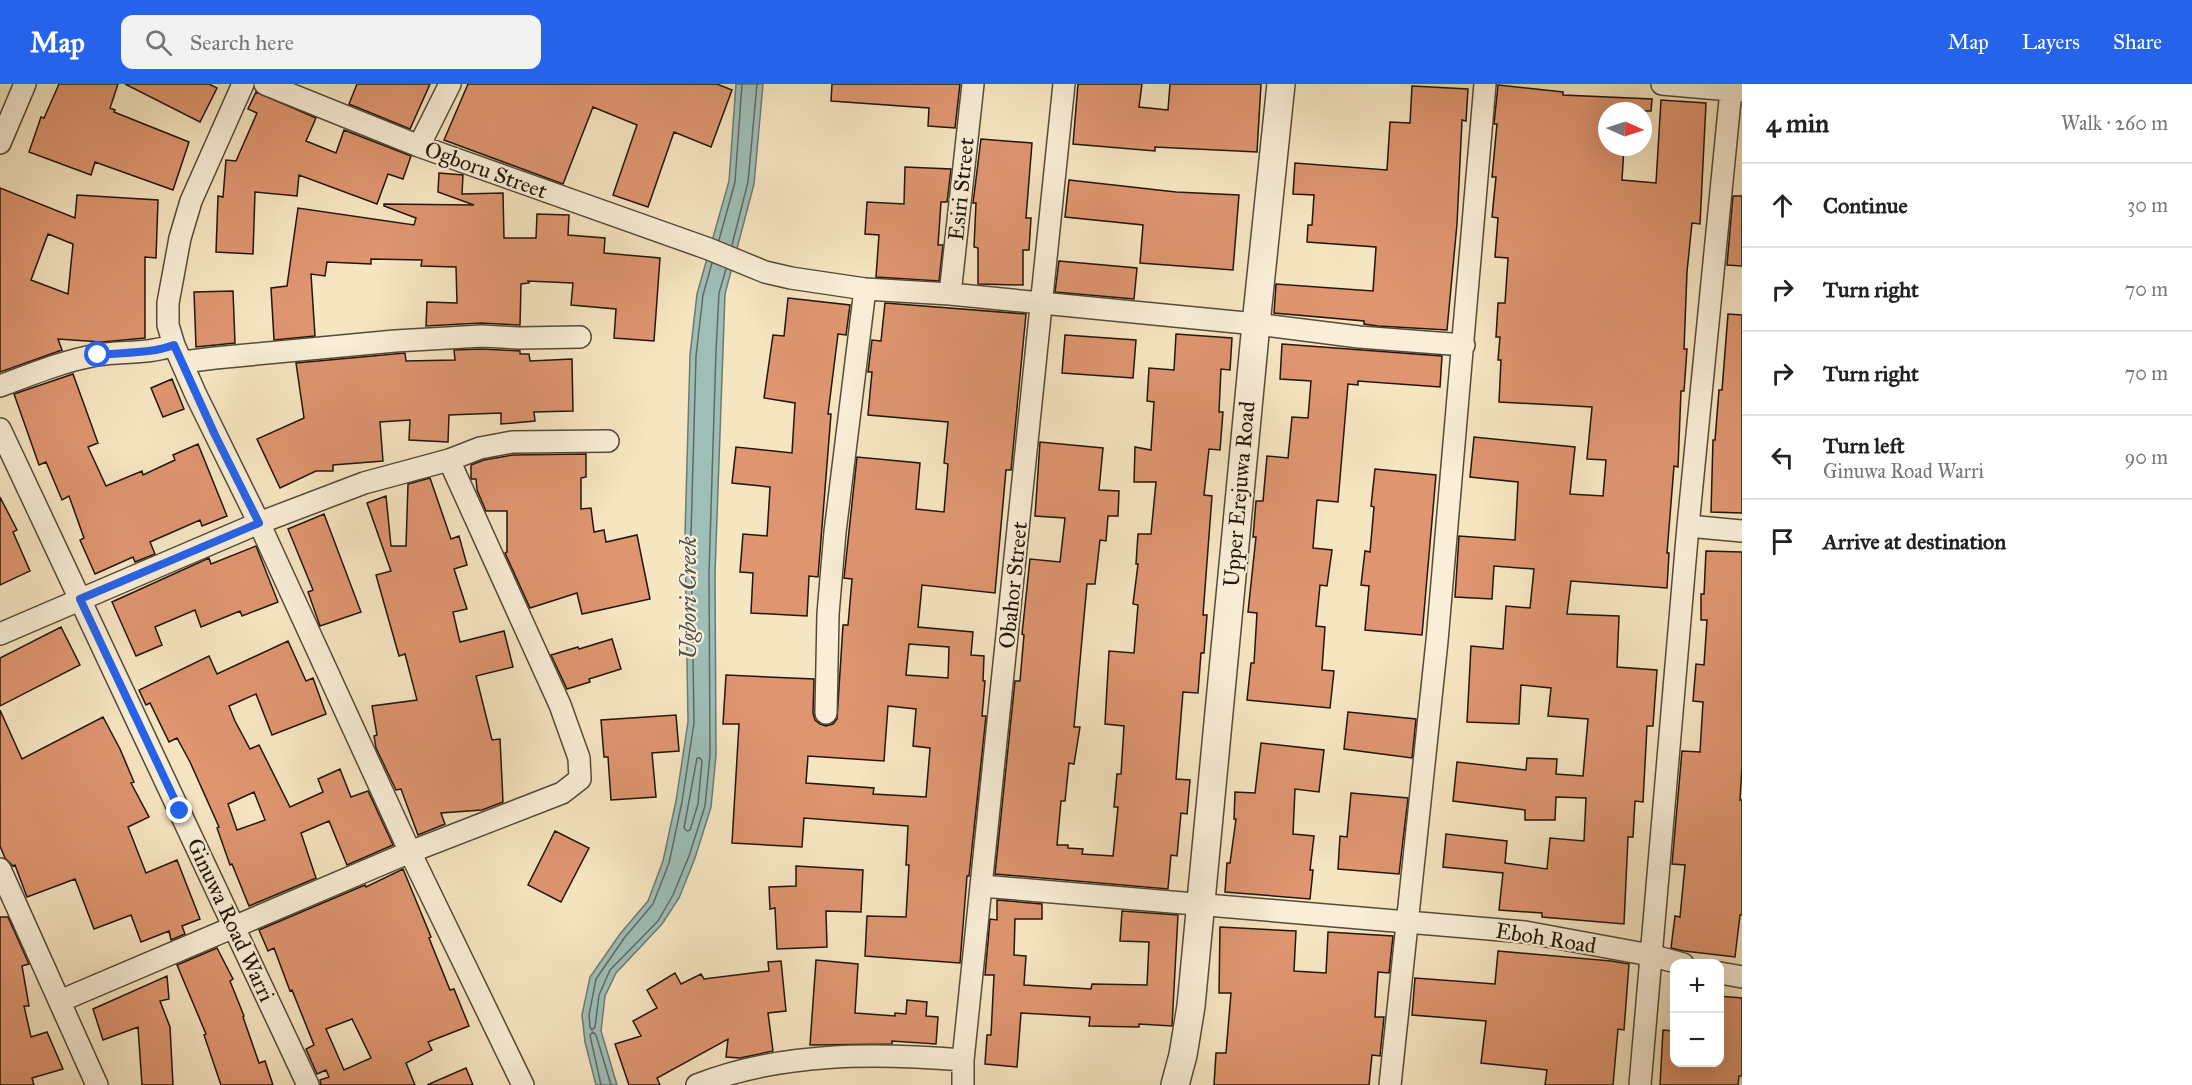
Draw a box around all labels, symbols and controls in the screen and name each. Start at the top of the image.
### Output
search box [121,15,541,69]
text: Map [30,25,85,60]
icon: search [142,26,175,59]
text: Search here [190,29,294,56]
text: Map [1948,29,1989,55]
text: Layers [2022,29,2080,55]
text: Share [2113,29,2162,55]
north arrow [1598,102,1652,156]
text: 4 min [1766,107,1829,139]
text: Walk · 260 m [2061,111,2168,135]
street label: Ogboru Street [421,135,551,205]
street label: Esiri Street [942,136,980,242]
icon: ahead [1766,189,1799,222]
text: Continue [1823,192,1908,219]
text: 30 m [2127,193,2168,217]
icon: right [1766,273,1799,306]
text: Turn right [1823,276,1919,303]
text: 70 m [2125,277,2168,301]
route start [84,341,110,367]
icon: right [1766,357,1799,390]
text: Turn right [1823,360,1919,387]
text: 70 m [2125,361,2168,385]
street label: Upper Erejuwa Road [1217,400,1261,588]
text: Turn left [1823,432,1905,459]
icon: left [1766,441,1799,474]
text: 90 m [2125,445,2168,469]
text: Ginuwa Road Warri [1823,459,1984,483]
street label: Obahor Street [993,520,1033,650]
icon: arrive [1766,525,1799,558]
text: Arrive at destination [1823,528,2006,555]
water label: Ugbori Creek [673,536,703,660]
route end [166,797,192,823]
street label: Ginuwa Road Warri [181,834,281,1006]
street label: Eboh Road [1494,917,1598,959]
map controls [1670,959,1724,1067]
button: + [1670,959,1724,1013]
button: − [1670,1013,1724,1067]

